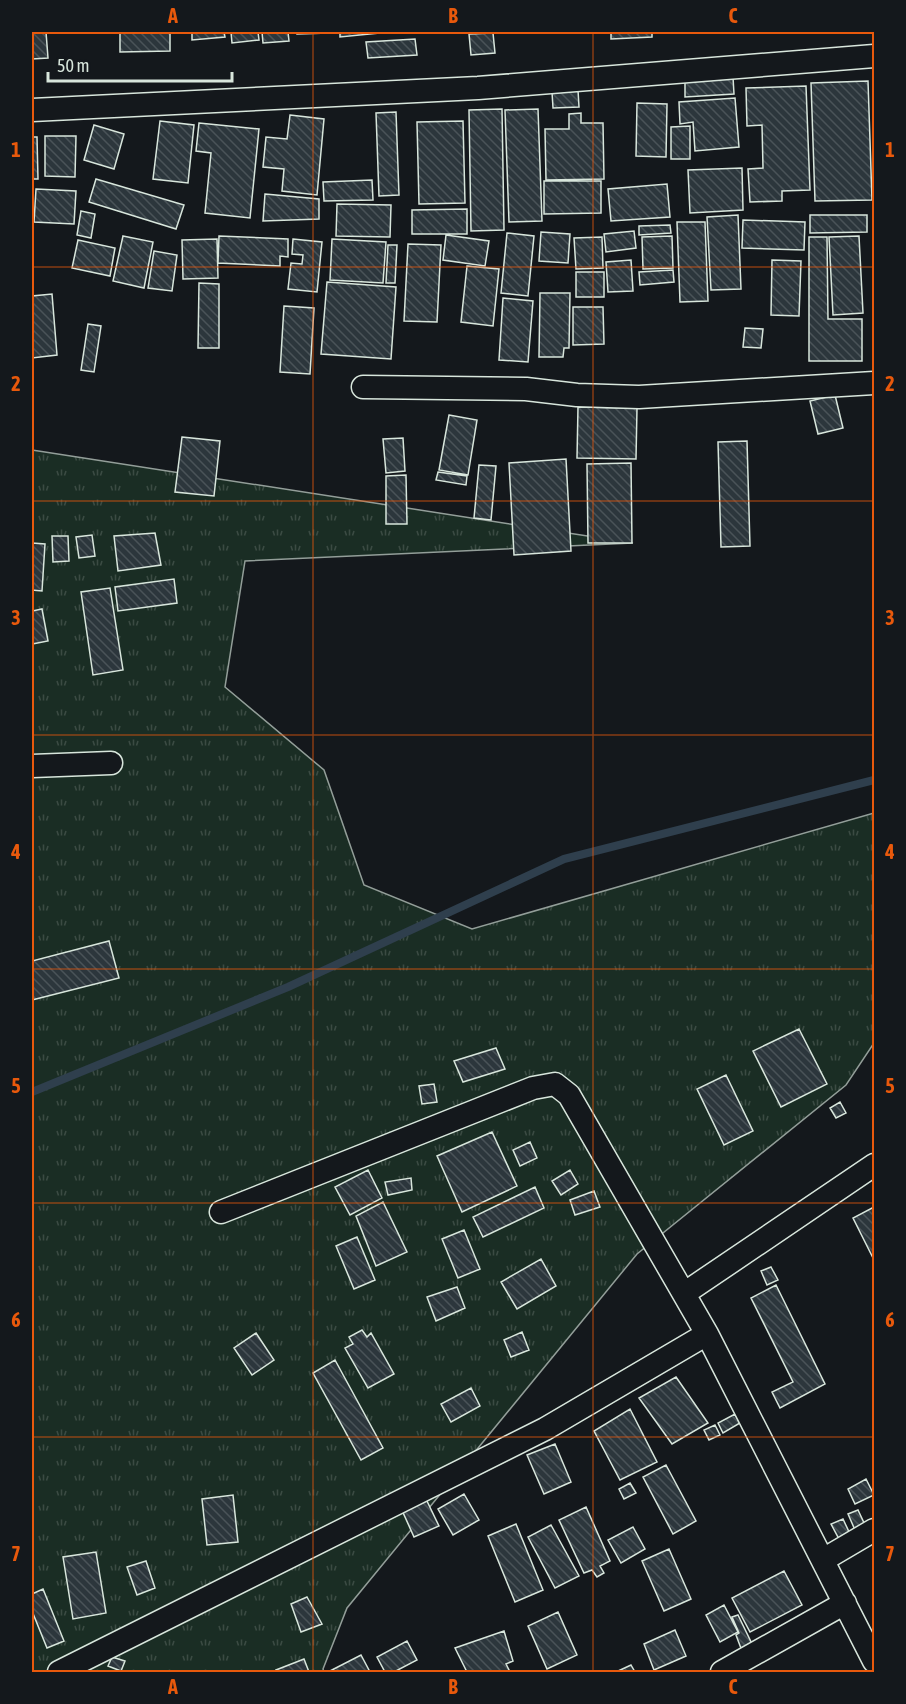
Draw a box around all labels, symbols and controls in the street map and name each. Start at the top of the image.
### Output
text: A [167,4,178,27]
text: B [448,4,458,27]
text: C [729,4,738,27]
scale bar [48,45,232,83]
text: 50 m [57,55,89,76]
text: 1 [11,138,21,161]
text: 1 [885,138,895,161]
text: 2 [11,372,21,395]
text: 2 [885,372,895,395]
text: 3 [11,606,21,629]
text: 3 [885,606,895,629]
text: 4 [10,840,21,863]
text: 4 [884,840,895,863]
text: 5 [11,1074,21,1097]
text: 5 [885,1074,895,1097]
text: 6 [11,1308,21,1331]
text: 6 [885,1308,895,1331]
text: 7 [11,1542,21,1565]
text: 7 [885,1542,895,1565]
text: A [167,1675,178,1698]
text: B [448,1675,458,1698]
text: C [729,1675,738,1698]

